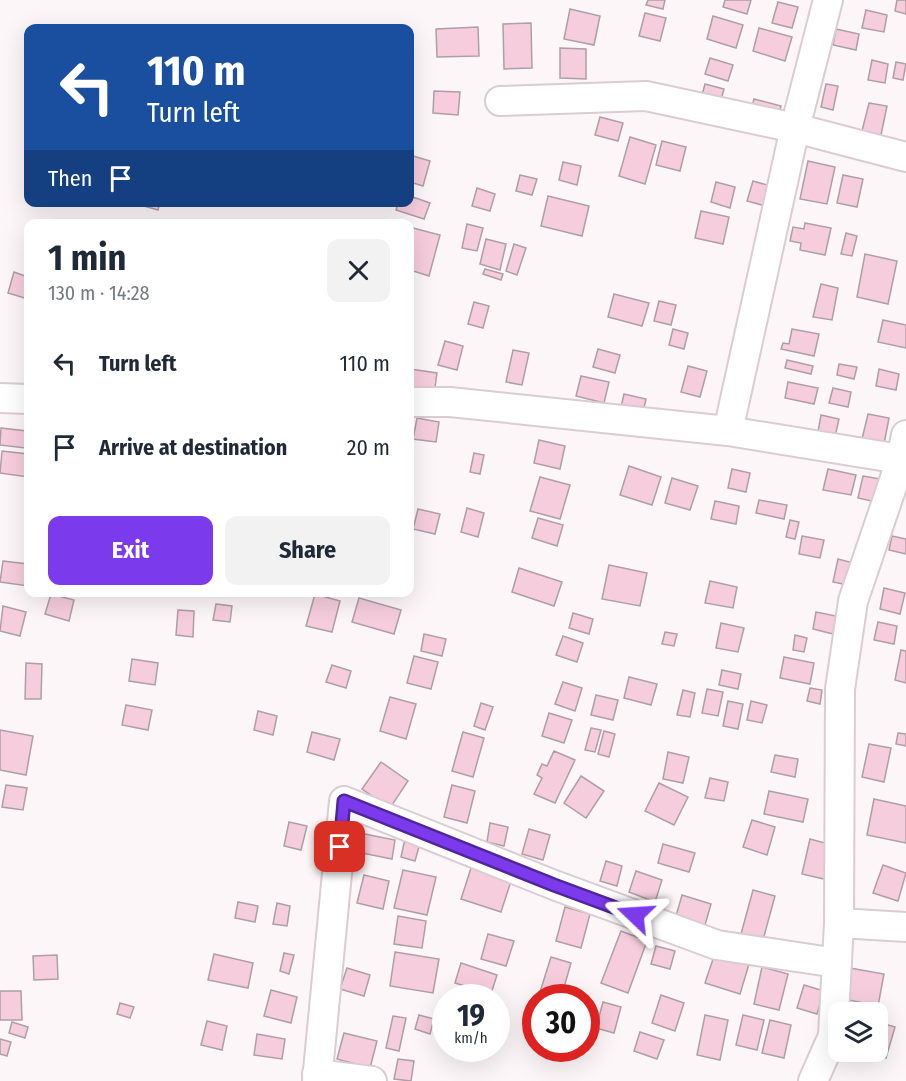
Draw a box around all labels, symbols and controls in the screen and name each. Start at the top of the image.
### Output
text: 110 m [147,46,246,96]
icon: left [48,48,126,126]
text: Turn left [147,97,240,129]
icon: arrive [104,162,137,195]
text: Then [48,165,92,192]
text: 1 min [48,236,126,280]
button: close [327,239,390,302]
text: 130 m · 14:28 [48,281,150,305]
icon: left [48,347,81,380]
text: Turn left [99,350,177,377]
text: 110 m [340,350,390,377]
icon: arrive [48,431,81,464]
text: Arrive at destination [99,434,287,461]
text: 20 m [347,434,390,461]
button: Exit [48,516,213,585]
button: Share [225,516,390,585]
pin [314,821,365,872]
icon: arrive [323,830,356,863]
position arrow [603,883,667,947]
speed limit sign: 30 [522,984,600,1062]
text: 19 [457,998,485,1034]
map controls [828,1002,888,1062]
button: layers [828,1002,888,1062]
text: km/h [454,1029,488,1047]

